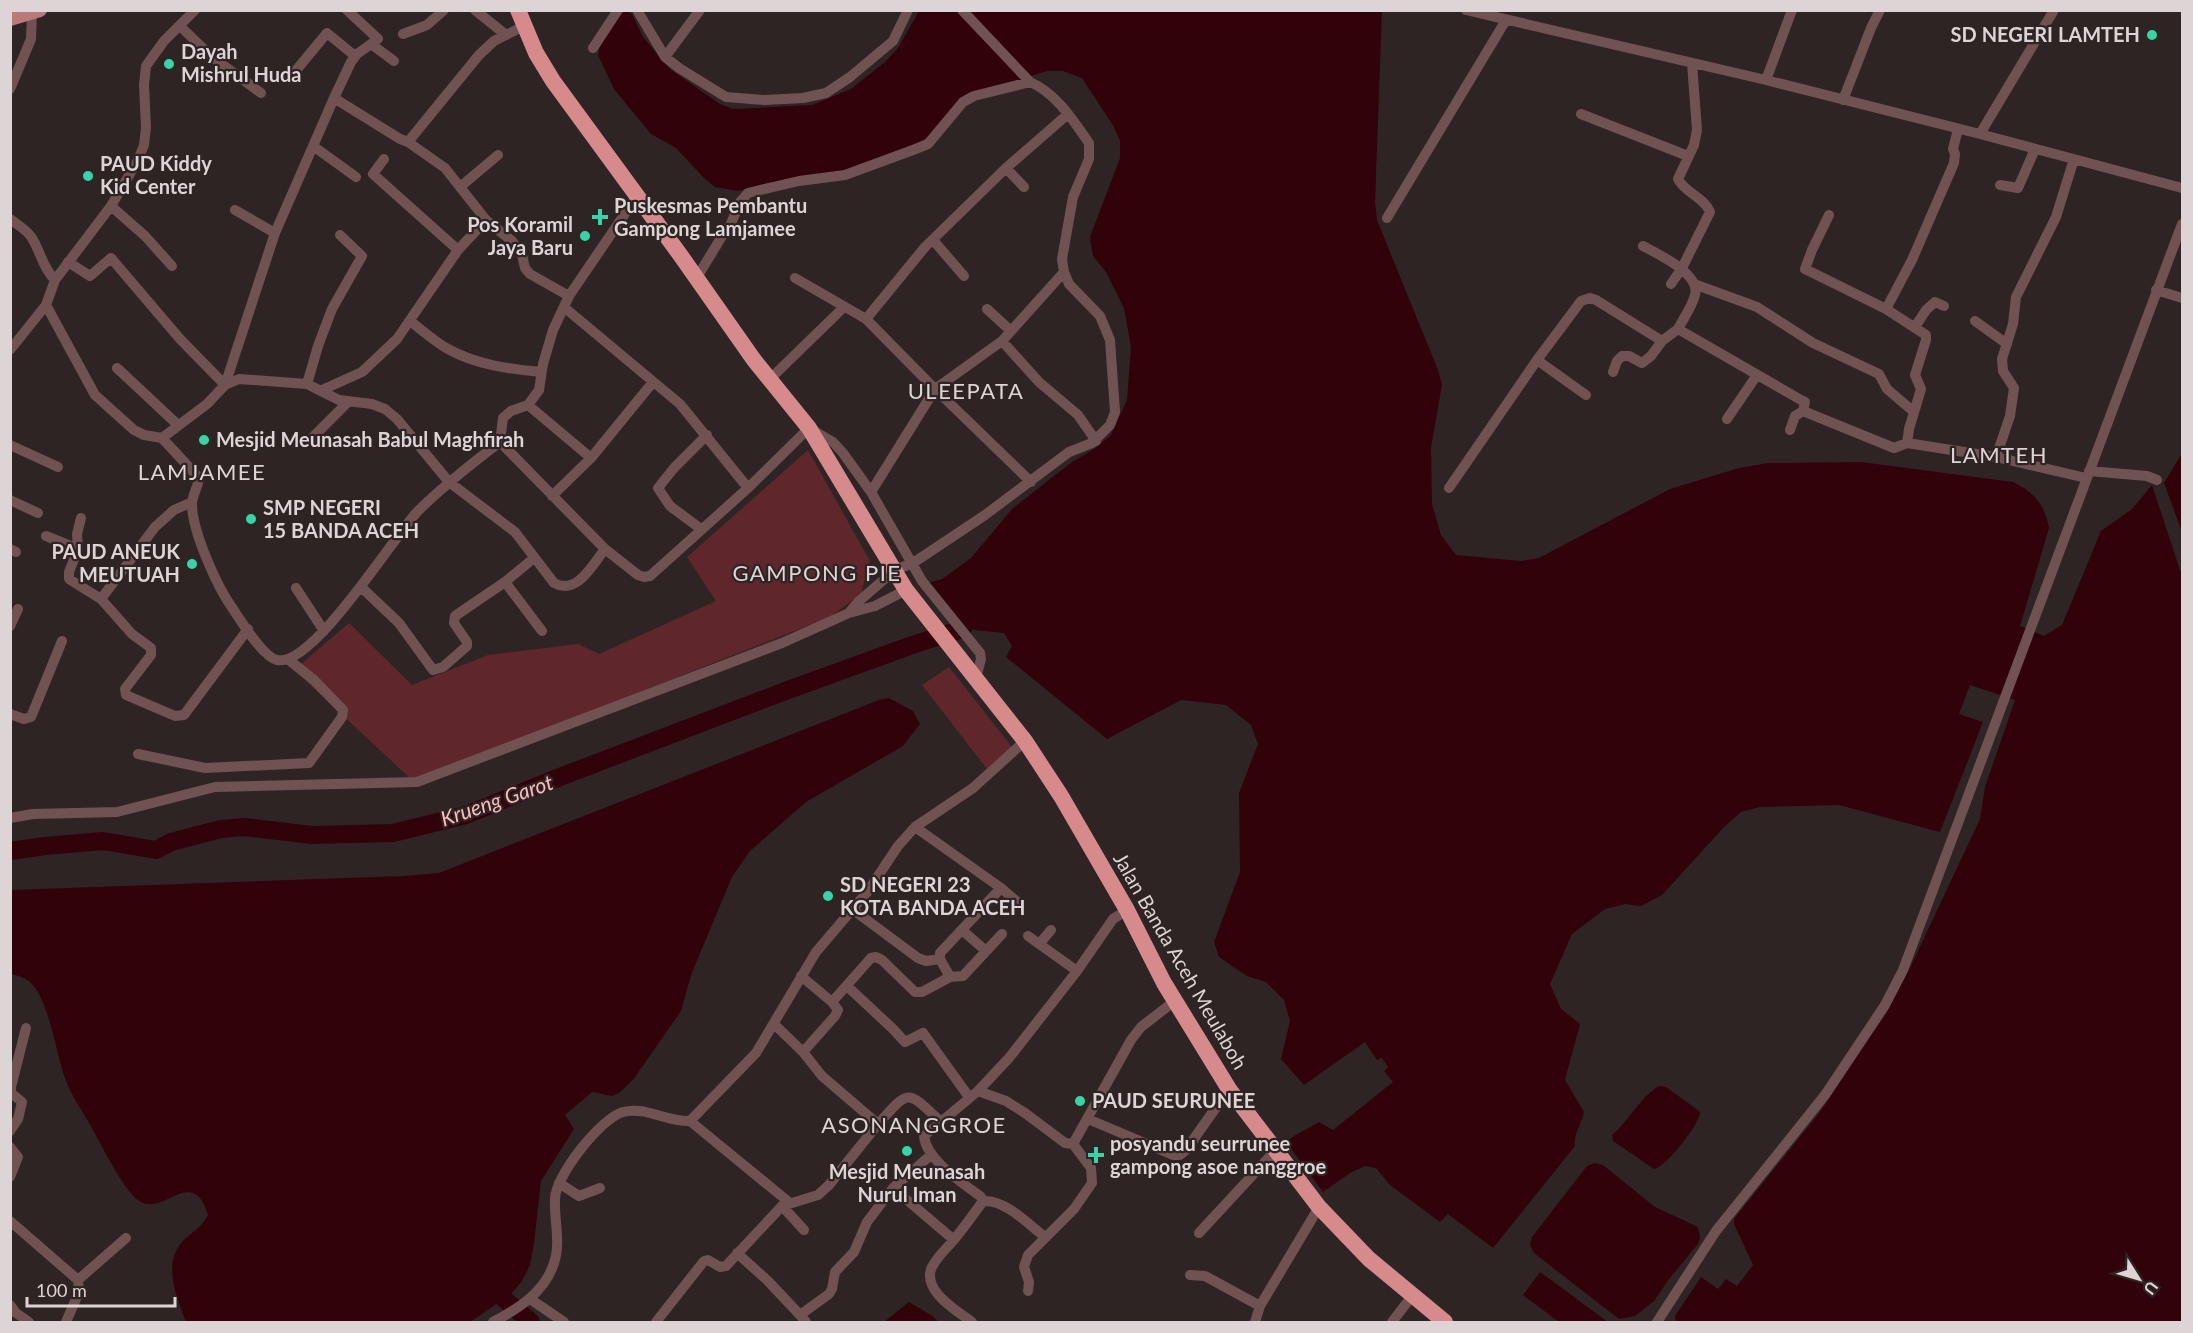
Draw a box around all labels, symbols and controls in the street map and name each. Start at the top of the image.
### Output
place label: SD NEGERI LAMTEH [1951,22,2140,46]
marker: SD NEGERI LAMTEH [2145,28,2159,42]
place label: Dayah Mishrul Huda [181,39,301,86]
marker: Dayah Mishrul Huda [162,57,176,71]
place label: PAUD Kiddy Kid Center [100,151,212,198]
marker: PAUD Kiddy Kid Center [81,169,95,183]
place label: Puskesmas Pembantu Gampong Lamjamee [614,193,807,240]
marker: Puskesmas Pembantu Gampong Lamjamee [591,208,609,226]
place label: Pos Koramil Jaya Baru [467,212,573,259]
marker: Pos Koramil Jaya Baru [578,229,592,243]
district label: ULEEPATA [908,377,1024,404]
place label: Mesjid Meunasah Babul Maghfirah [216,427,524,451]
marker: Mesjid Meunasah Babul Maghfirah [197,433,211,447]
district label: LAMTEH [1950,441,2048,468]
district label: LAMJAMEE [138,458,266,485]
place label: SMP NEGERI 15 BANDA ACEH [263,495,419,542]
marker: SMP NEGERI 15 BANDA ACEH [244,512,258,526]
place label: PAUD ANEUK MEUTUAH [51,539,180,586]
marker: PAUD ANEUK MEUTUAH [185,557,199,571]
district label: GAMPONG PIE [732,559,902,586]
water label: Krueng Garot [437,768,557,830]
street label: Jalan Banda Aceh Meulaboh [1109,848,1253,1073]
place label: SD NEGERI 23 KOTA BANDA ACEH [840,872,1025,919]
marker: SD NEGERI 23 KOTA BANDA ACEH [821,889,835,903]
place label: PAUD SEURUNEE [1092,1088,1255,1112]
marker: PAUD SEURUNEE [1073,1094,1087,1108]
district label: ASONANGGROE [821,1111,1007,1138]
place label: posyandu seurrunee gampong asoe nanggroe [1110,1131,1326,1178]
marker: Mesjid Meunasah Nurul Iman [900,1144,914,1158]
marker: posyandu seurrunee gampong asoe nanggroe [1087,1146,1105,1164]
place label: Mesjid Meunasah Nurul Iman [829,1159,985,1206]
north arrow [2109,1249,2169,1309]
scale bar [27,1270,176,1308]
text: U [2140,1278,2163,1299]
text: 100 m [36,1279,87,1301]

